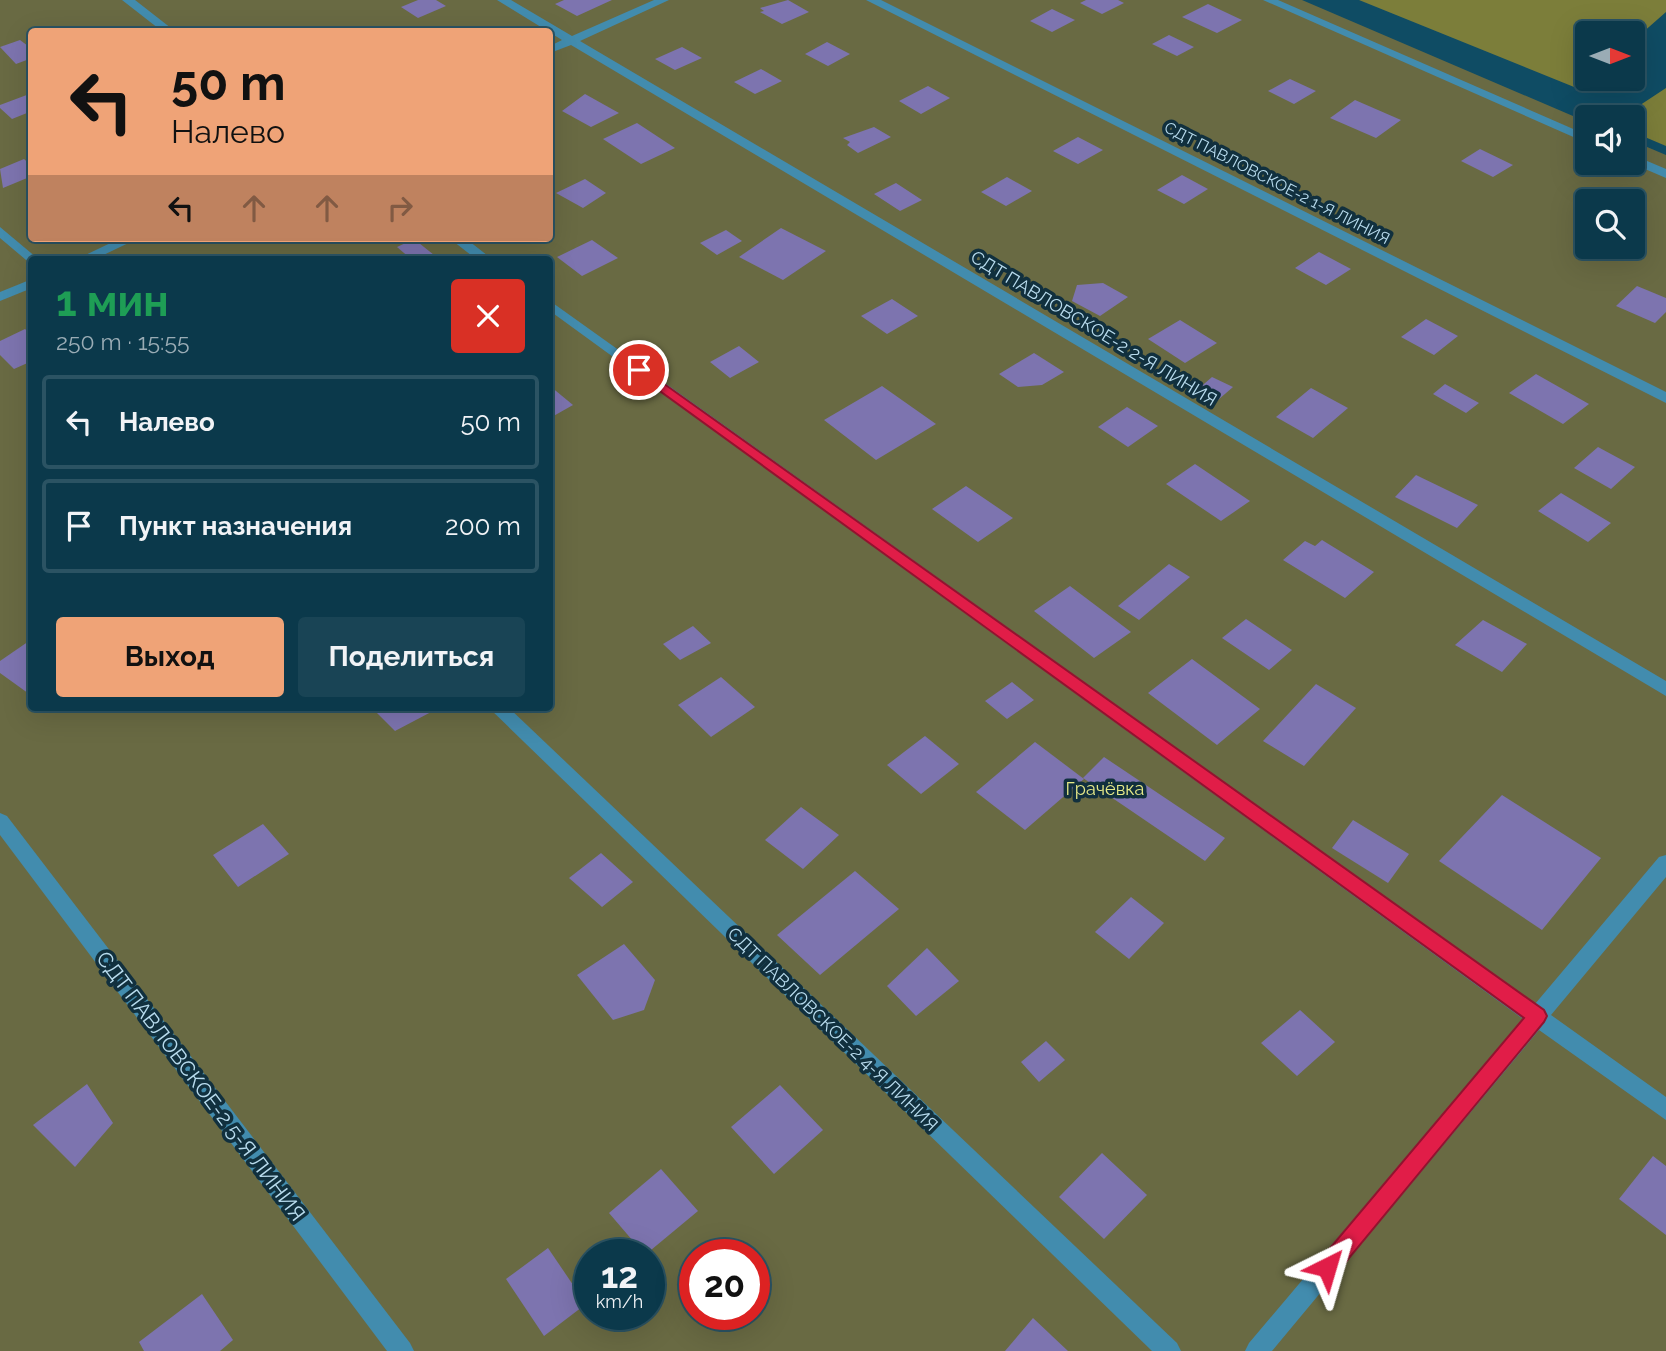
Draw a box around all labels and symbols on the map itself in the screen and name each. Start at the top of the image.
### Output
north arrow [1575,21,1645,91]
street label: СДТ ПАВЛОВСКОЕ-2 1-Я ЛИНИЯ [1161,118,1393,248]
street label: СДТ ПАВЛОВСКОЕ-2 2-Я ЛИНИЯ [967,246,1221,410]
pin [609,340,669,400]
park label: Грачёвка [1066,778,1144,799]
street label: СДТ ПАВЛОВСКОЕ-2 4-Я ЛИНИЯ [724,923,942,1135]
street label: СДТ ПАВЛОВСКОЕ-2 5-Я ЛИНИЯ [91,946,311,1226]
position arrow [1290,1230,1364,1304]
speed limit sign: 20 [679,1239,770,1330]

